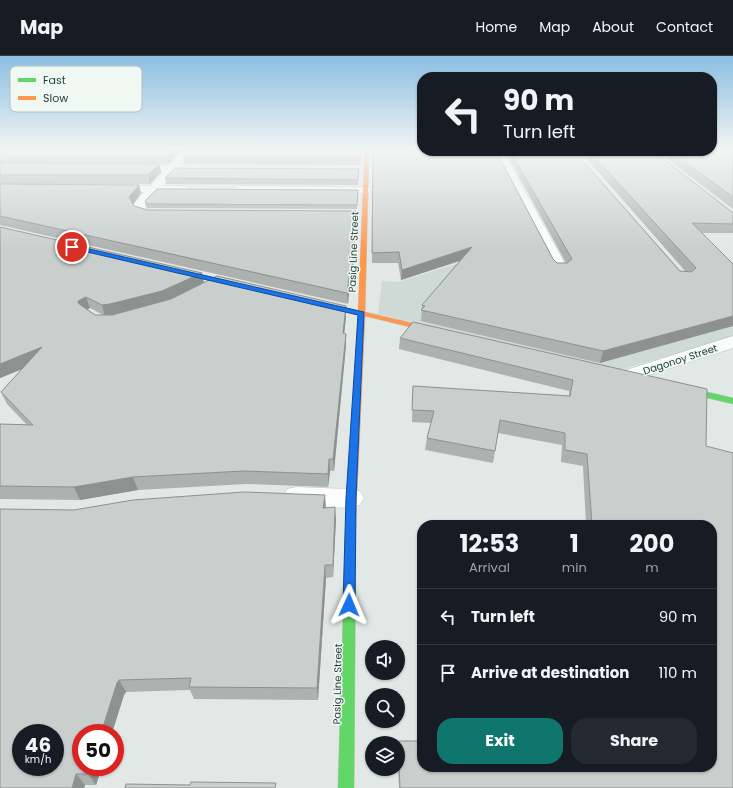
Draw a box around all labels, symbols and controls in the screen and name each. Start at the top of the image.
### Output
text: Map [20,14,63,41]
text: Home [475,17,517,37]
text: Map [539,17,570,37]
text: About [592,17,634,37]
text: Contact [656,17,713,37]
legend [10,66,142,112]
text: Fast [43,72,66,88]
text: 90 m [503,81,574,120]
icon: left [437,88,489,140]
text: Slow [43,90,68,106]
text: Turn left [503,119,575,144]
street label: Pasig Line Street [345,211,362,293]
pin [55,230,89,264]
icon: arrive [61,236,83,258]
street label: Dagonoy Street [641,340,720,379]
text: 12:53 [460,527,519,560]
text: 1 [570,527,579,560]
text: 200 [629,527,674,560]
text: Arrival [469,558,510,577]
text: min [562,558,587,577]
text: m [645,558,659,577]
position arrow [328,584,370,626]
icon: left [437,606,459,628]
text: Turn left [471,606,535,627]
text: 90 m [659,606,697,627]
map controls [365,640,405,776]
button: sound [365,640,405,680]
street label: Pasig Line Street [329,643,346,725]
icon: arrive [437,662,459,684]
text: Arrive at destination [471,662,629,683]
text: 110 m [659,662,697,683]
button: search [365,688,405,728]
button: Exit [437,718,563,764]
button: Share [571,718,697,764]
speed limit sign: 50 [72,724,124,776]
text: 46 [25,731,51,759]
button: layers [365,736,405,776]
text: km/h [25,752,51,767]

